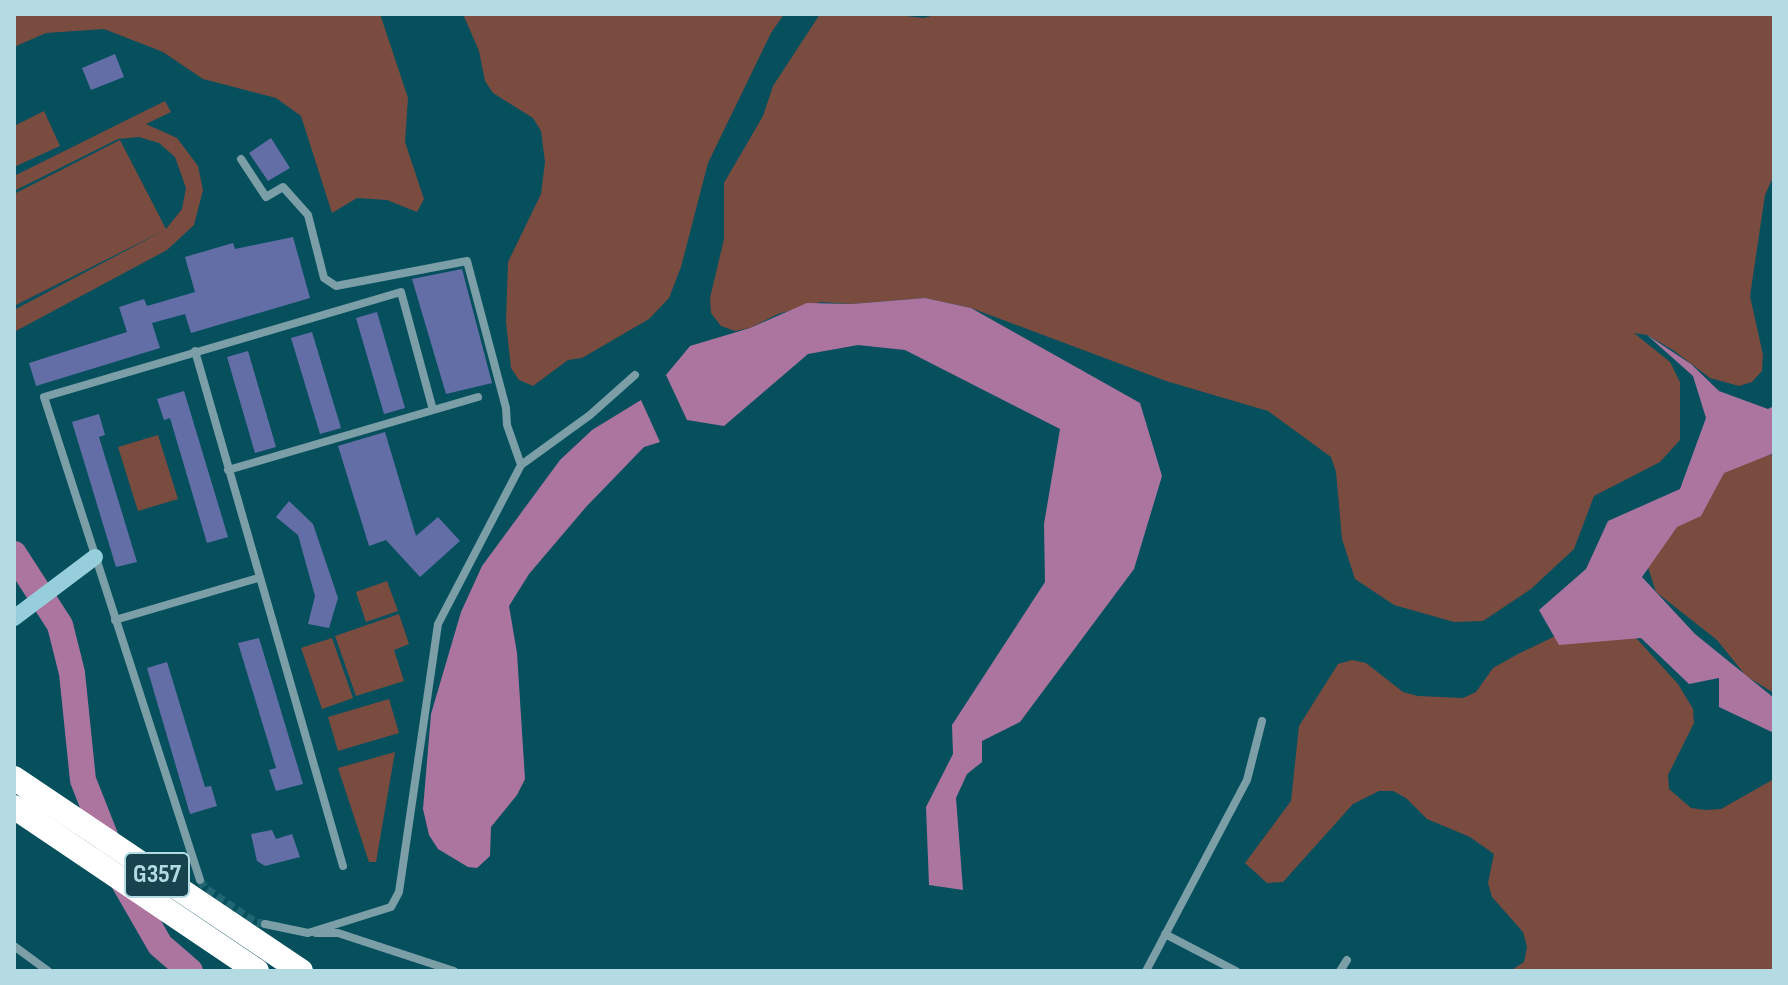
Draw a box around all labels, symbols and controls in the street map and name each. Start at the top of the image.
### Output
road number: G357 [125,853,189,897]

